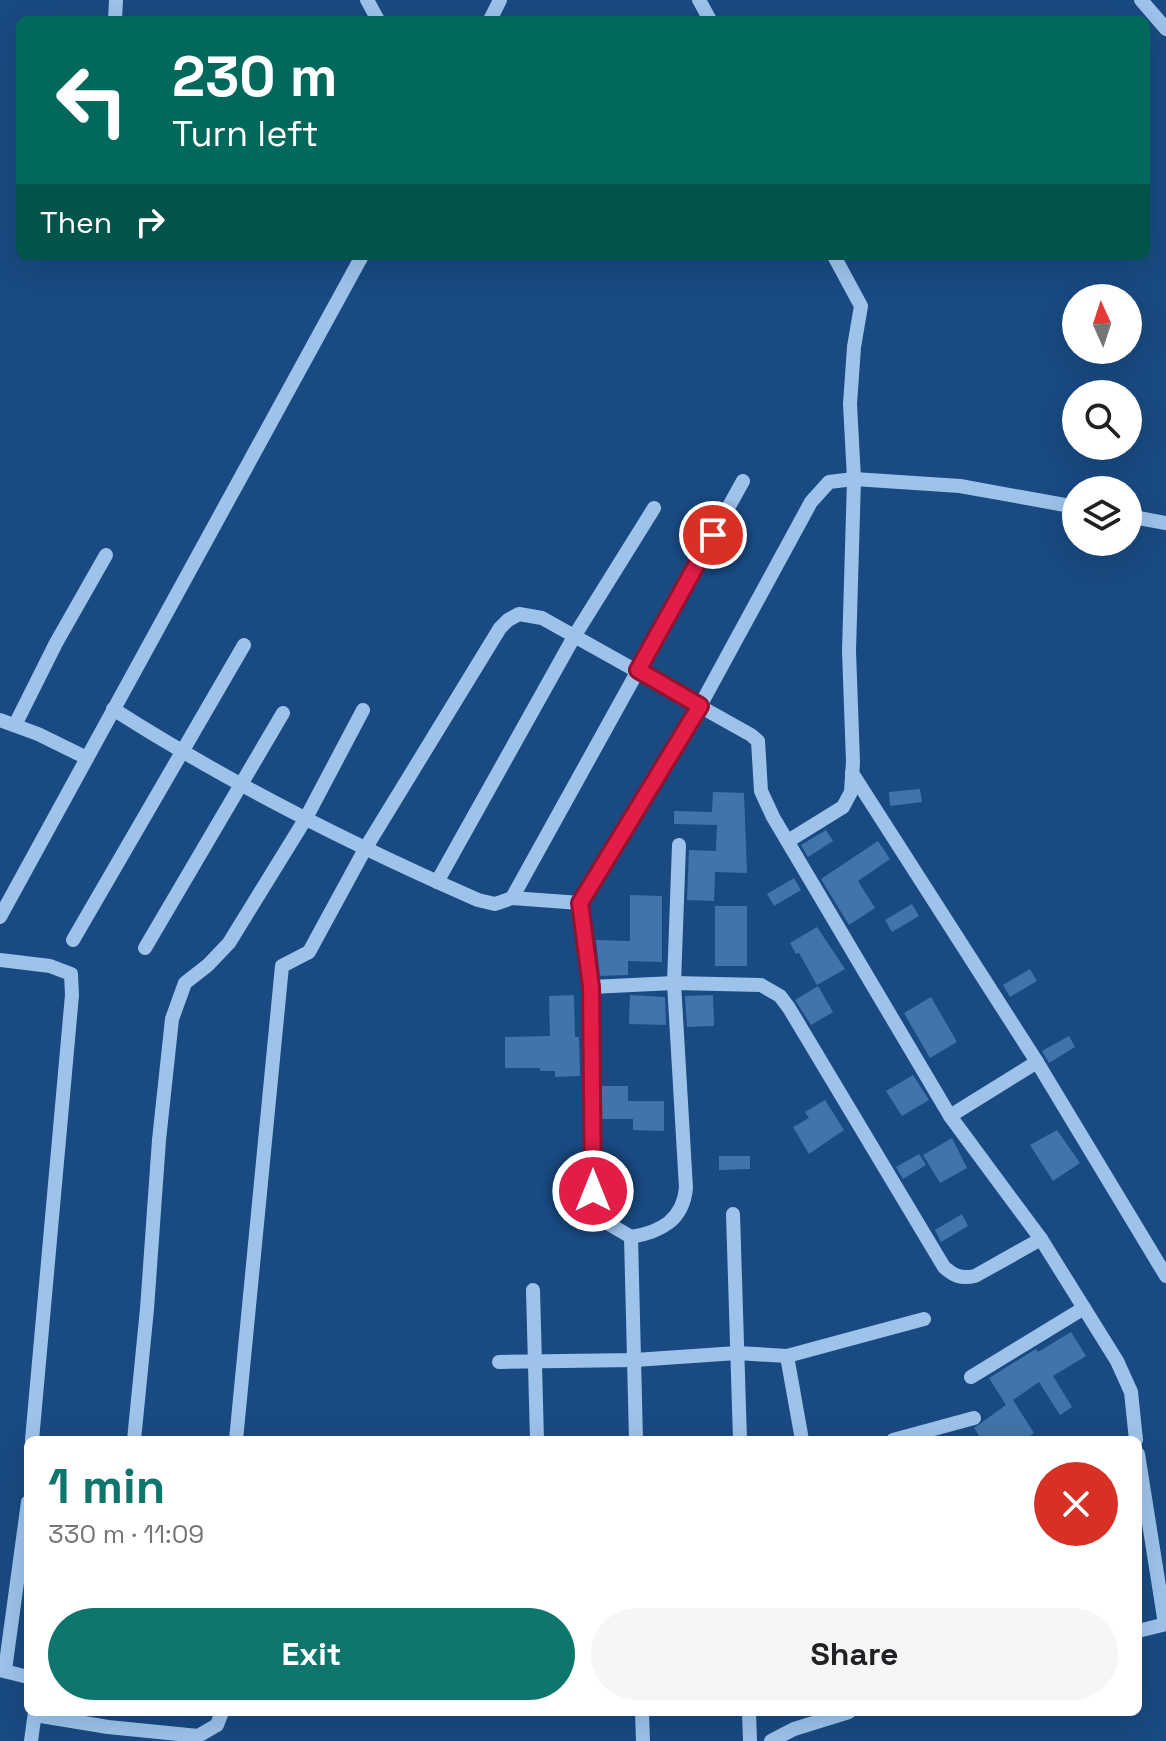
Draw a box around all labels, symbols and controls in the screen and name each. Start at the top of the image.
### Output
text: 230 m [172,41,338,112]
icon: left [40,48,144,152]
text: Turn left [172,111,319,157]
icon: right [128,200,172,244]
text: Then [40,203,112,242]
north arrow [1062,284,1142,364]
map controls [1062,284,1142,556]
button: search [1062,380,1142,460]
button: layers [1062,476,1142,556]
pin [679,501,747,569]
icon: arrive [691,513,735,557]
position arrow [551,1149,635,1233]
text: 1 min [48,1456,165,1517]
button: close [1034,1462,1118,1546]
text: 330 m · 11:09 [48,1517,204,1551]
button: Exit [48,1608,575,1700]
button: Share [591,1608,1118,1700]

